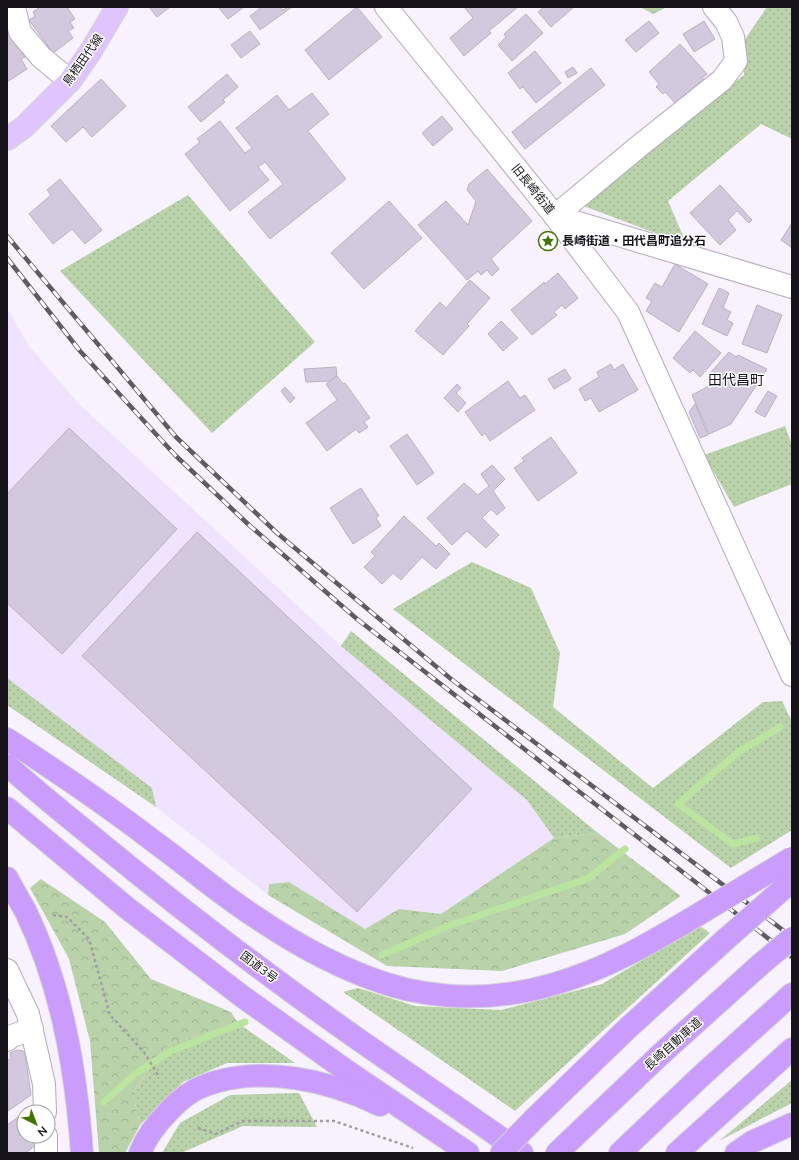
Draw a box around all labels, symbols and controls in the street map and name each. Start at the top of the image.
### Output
street label: 鳥栖田代線 [59,31,106,89]
street label: 旧長崎街道 [509,161,558,217]
place icon: 長崎街道・田代昌町追分石 [537,230,559,252]
place label: 長崎街道・田代昌町追分石 [562,233,706,248]
district label: 田代昌町 [708,371,764,389]
street label: 国道3号 [238,948,281,986]
street label: 長崎自動車道 [641,1014,704,1073]
north arrow [16,1104,56,1144]
text: N [35,1123,50,1139]

